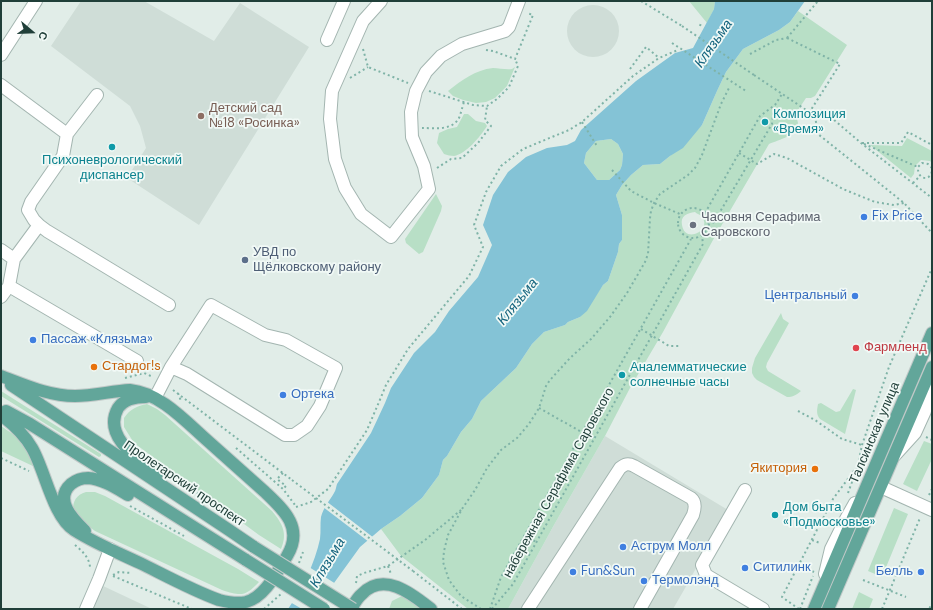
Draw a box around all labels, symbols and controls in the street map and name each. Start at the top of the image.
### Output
north arrow [12,12,52,52]
water label: Клязьма [691,17,737,71]
text: С [35,30,51,42]
place label: Детский сад №18 «Росинка» [209,101,300,132]
place label: Композиция «Время» [773,107,846,138]
marker: Детский сад №18 «Росинка» [196,111,206,121]
marker: Композиция «Время» [760,117,770,127]
marker: Психоневрологический диспансер [107,142,117,152]
place label: Психоневрологический диспансер [42,153,182,184]
place label: Fix Price [872,209,922,225]
place label: Часовня Серафима Саровского [701,210,821,241]
marker: Fix Price [859,212,869,222]
marker: Часовня Серафима Саровского [688,220,698,230]
place label: УВД по Щёлковскому району [253,245,381,276]
marker: УВД по Щёлковскому району [240,255,250,265]
water label: Клязьма [494,275,542,329]
place label: Центральный [764,288,847,304]
marker: Центральный [850,291,860,301]
place label: Пассаж «Клязьма» [41,332,153,348]
marker: Пассаж «Клязьма» [28,335,38,345]
place label: Фармленд [864,340,927,356]
marker: Фармленд [851,343,861,353]
place label: Стардог!s [102,359,161,375]
place label: Аналемматические солнечные часы [630,360,747,391]
marker: Стардог!s [89,362,99,372]
marker: Аналемматические солнечные часы [617,370,627,380]
street label: Талсинская улица [847,380,903,486]
street label: набережная Серафима Саровского [500,385,618,581]
place label: Ортека [291,387,334,403]
marker: Ортека [278,390,288,400]
street label: Пролетарский проспект [121,438,247,530]
place label: Якитория [750,461,807,477]
marker: Якитория [810,464,820,474]
place label: Дом быта «Подмосковье» [783,500,875,531]
marker: Дом быта «Подмосковье» [770,510,780,520]
water label: Клязьма [307,535,349,591]
place label: Аструм Молл [631,539,711,555]
marker: Аструм Молл [618,542,628,552]
place label: Ситилинк [753,560,811,576]
marker: Ситилинк [740,563,750,573]
place label: Fun&Sun [581,564,635,580]
place label: Белль [876,564,913,580]
marker: Fun&Sun [568,567,578,577]
marker: Белль [916,567,926,577]
place label: Термолэнд [652,573,719,589]
marker: Термолэнд [639,576,649,586]

